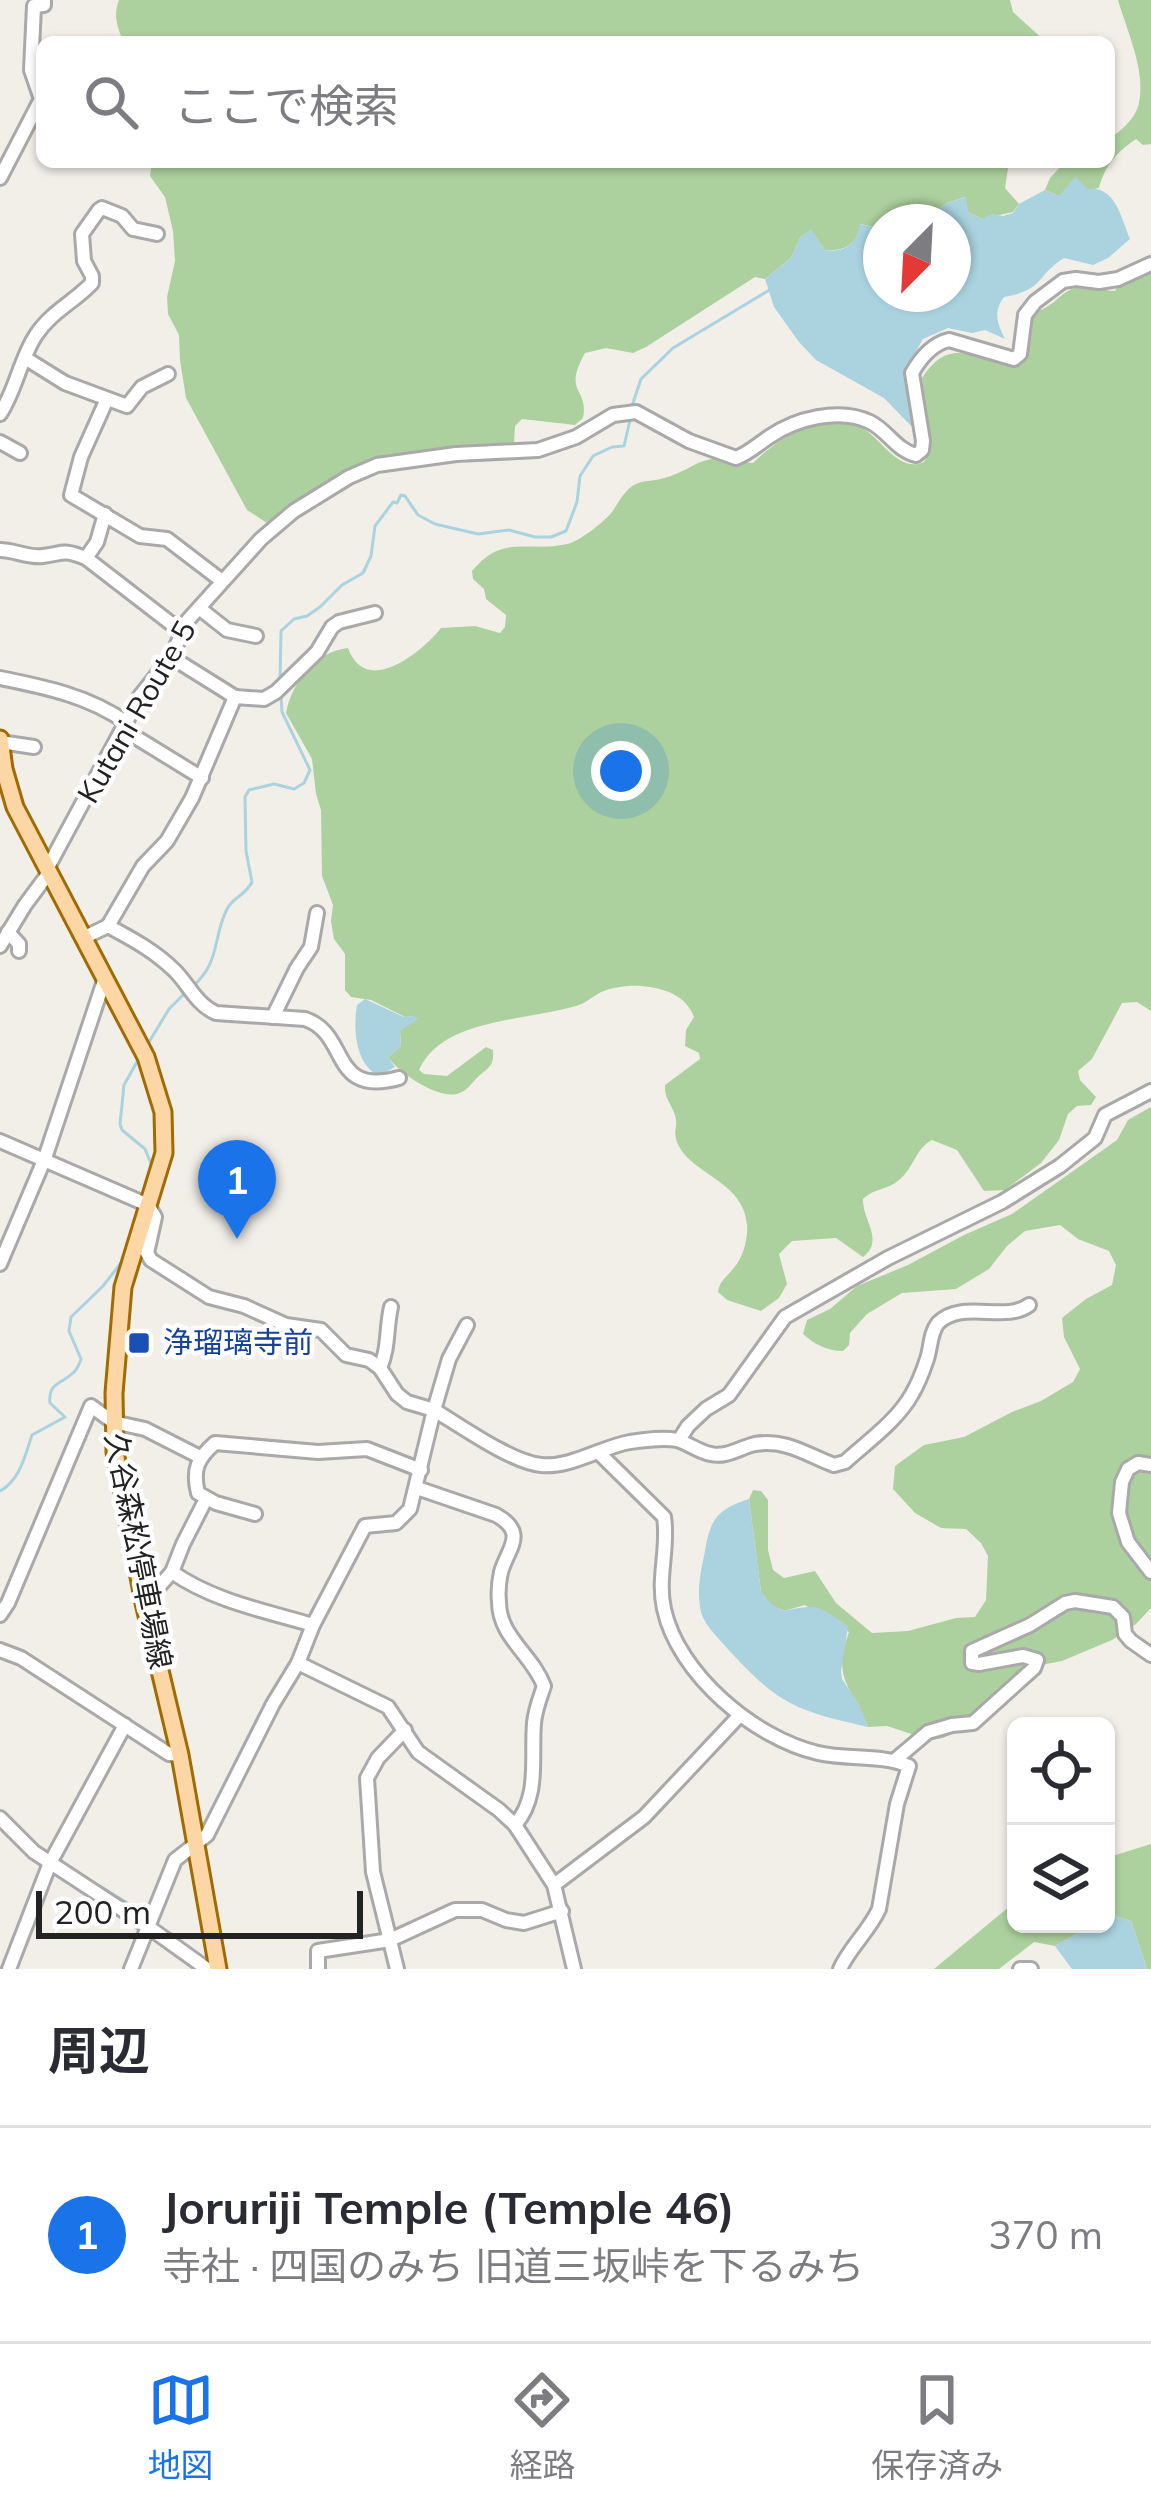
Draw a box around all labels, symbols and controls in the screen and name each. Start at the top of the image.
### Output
search box [36,36,1115,168]
icon: search [78,69,144,135]
text: ここで検索 [174,77,399,133]
north arrow [863,204,971,312]
street label: Kutani Route 5 [69,613,204,810]
your location [591,741,651,801]
pin: 1 [198,1140,276,1239]
place label: 浄瑠璃寺前 [163,1323,313,1361]
marker: 浄瑠璃寺前 [126,1330,152,1356]
street label: 久谷森松停車場線 [97,1429,181,1672]
map controls [1007,1717,1115,1933]
button: locate [1007,1717,1115,1825]
button: layers [1007,1825,1115,1933]
scale bar [36,1885,363,1938]
text: 200 m [54,1891,151,1932]
text: 周辺 [48,2018,150,2082]
text: Joruriji Temple (Temple 46) [162,2179,735,2235]
text: 1 [75,2210,99,2259]
text: 370 m [988,2210,1103,2259]
text: 寺社 · 四国のみち 旧道三坂峠を下るみち [162,2241,865,2290]
tab: 地図 [148,2367,214,2487]
tab: 経路 [509,2367,575,2487]
tab: 保存済み [871,2367,1003,2487]

